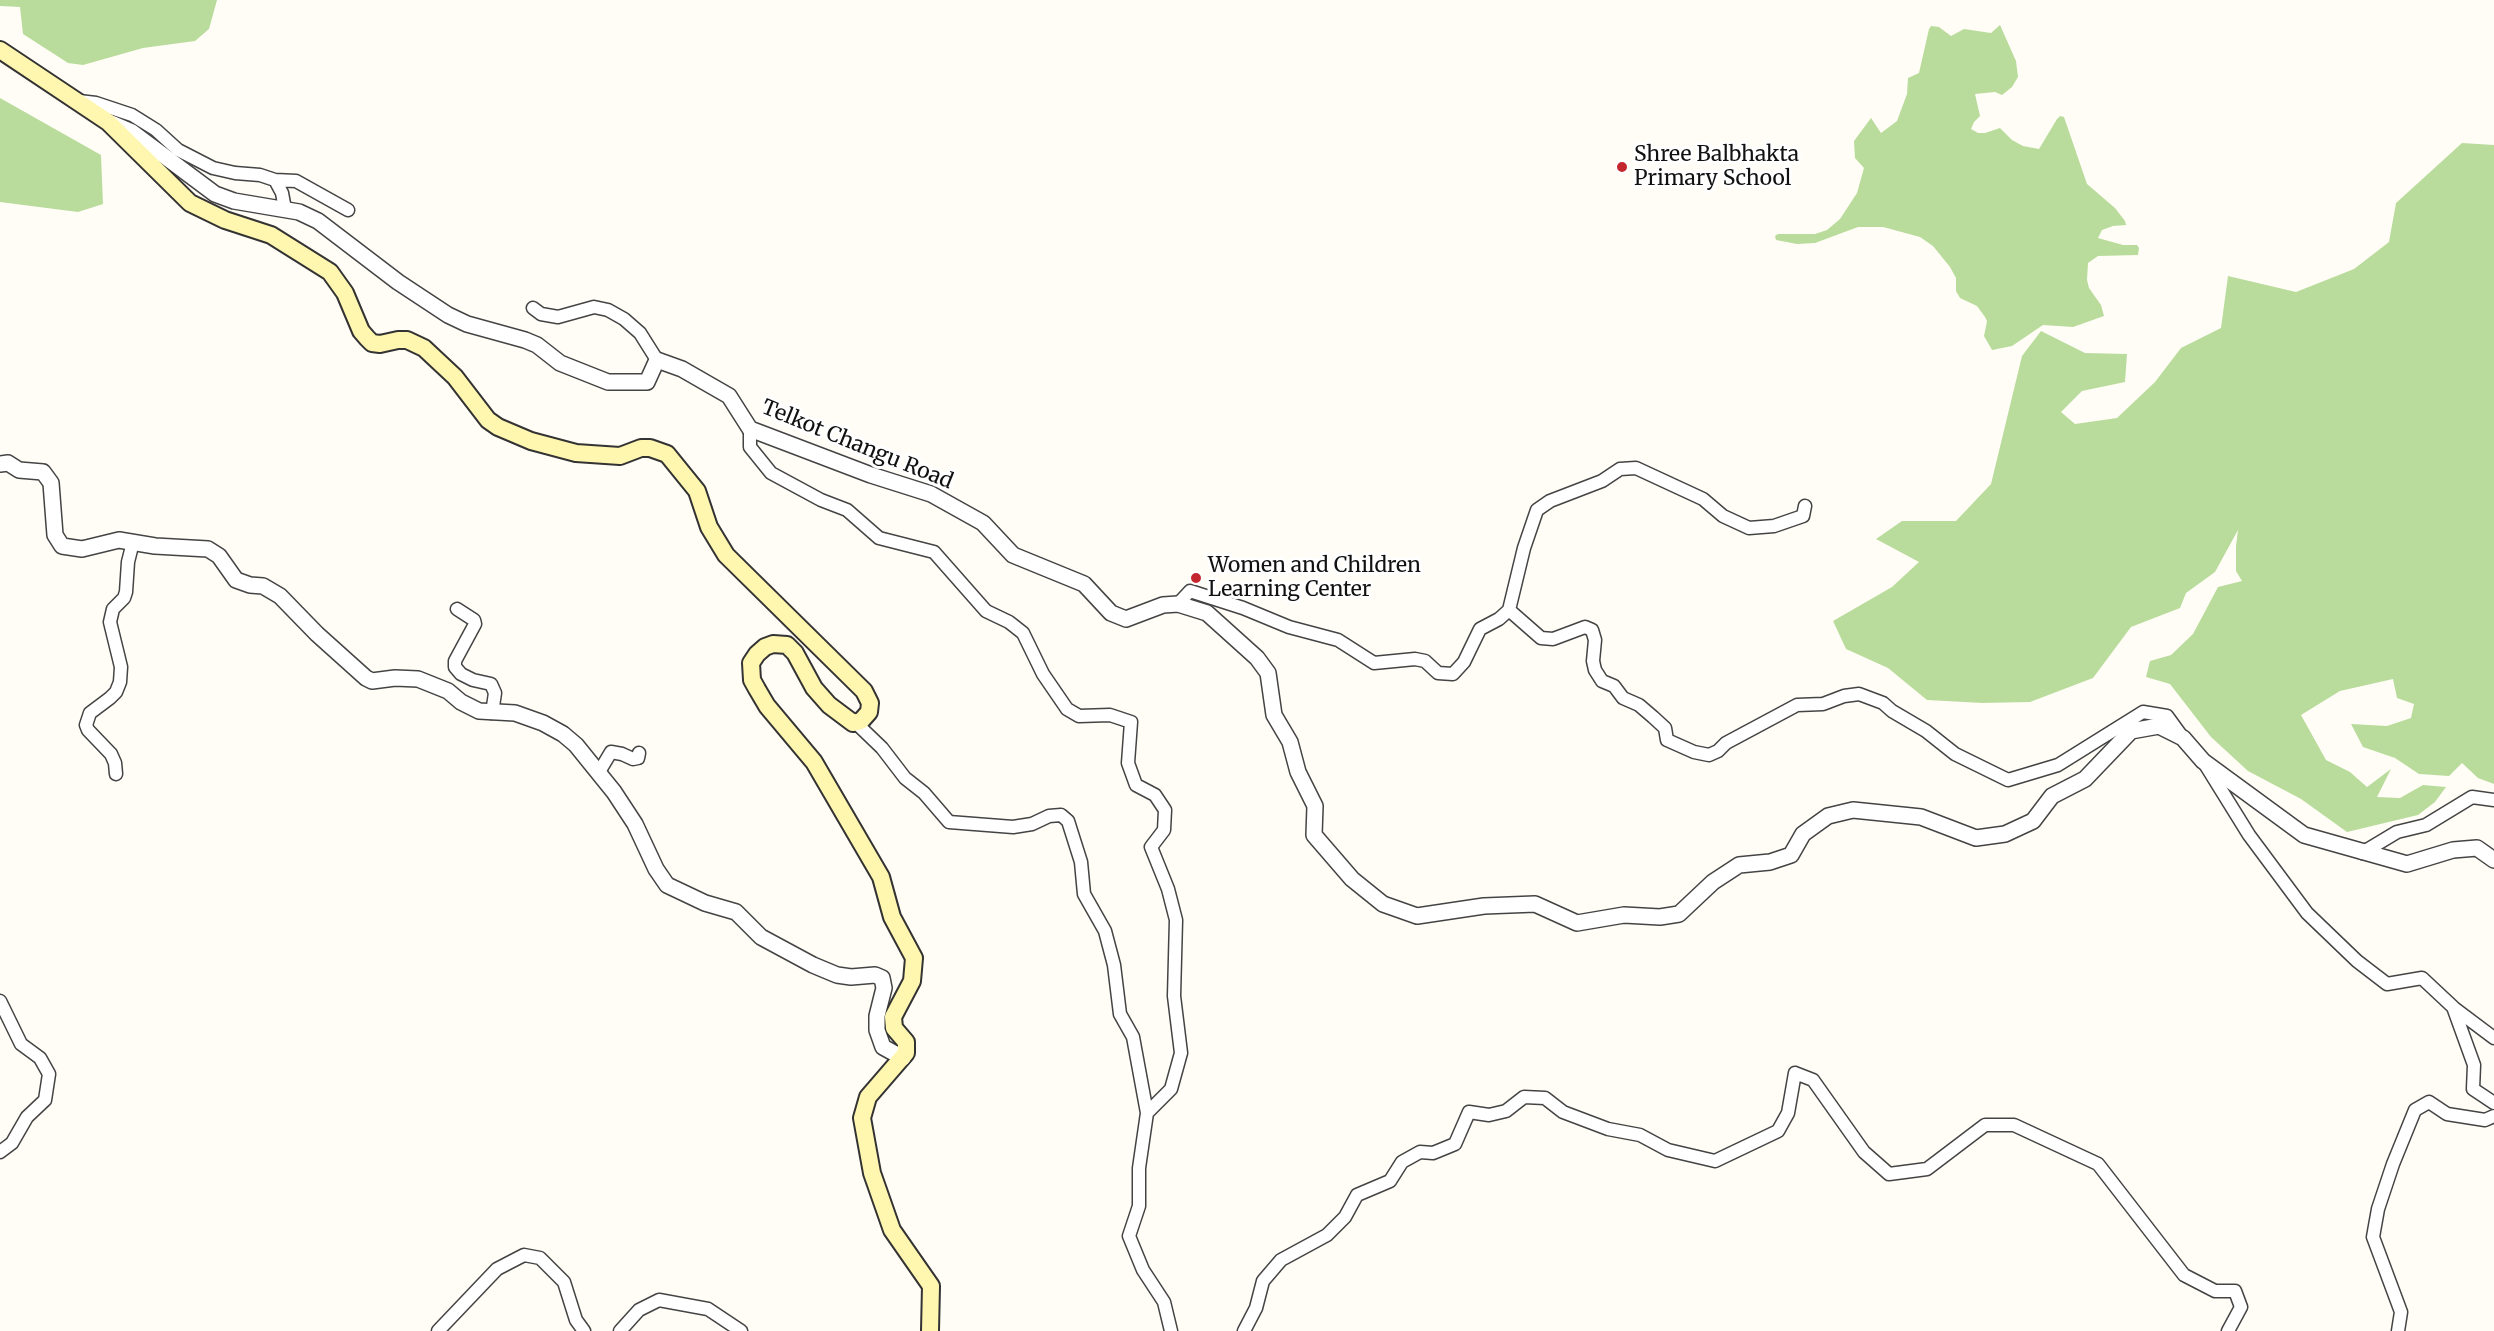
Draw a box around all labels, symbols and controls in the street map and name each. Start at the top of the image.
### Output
place label: Shree Balbhakta Primary School [1634,142,1799,192]
marker: Shree Balbhakta Primary School [1615,160,1629,174]
street label: Telkot Changu Road [758,395,956,495]
place label: Women and Children Learning Center [1208,553,1421,603]
marker: Women and Children Learning Center [1189,571,1203,585]

